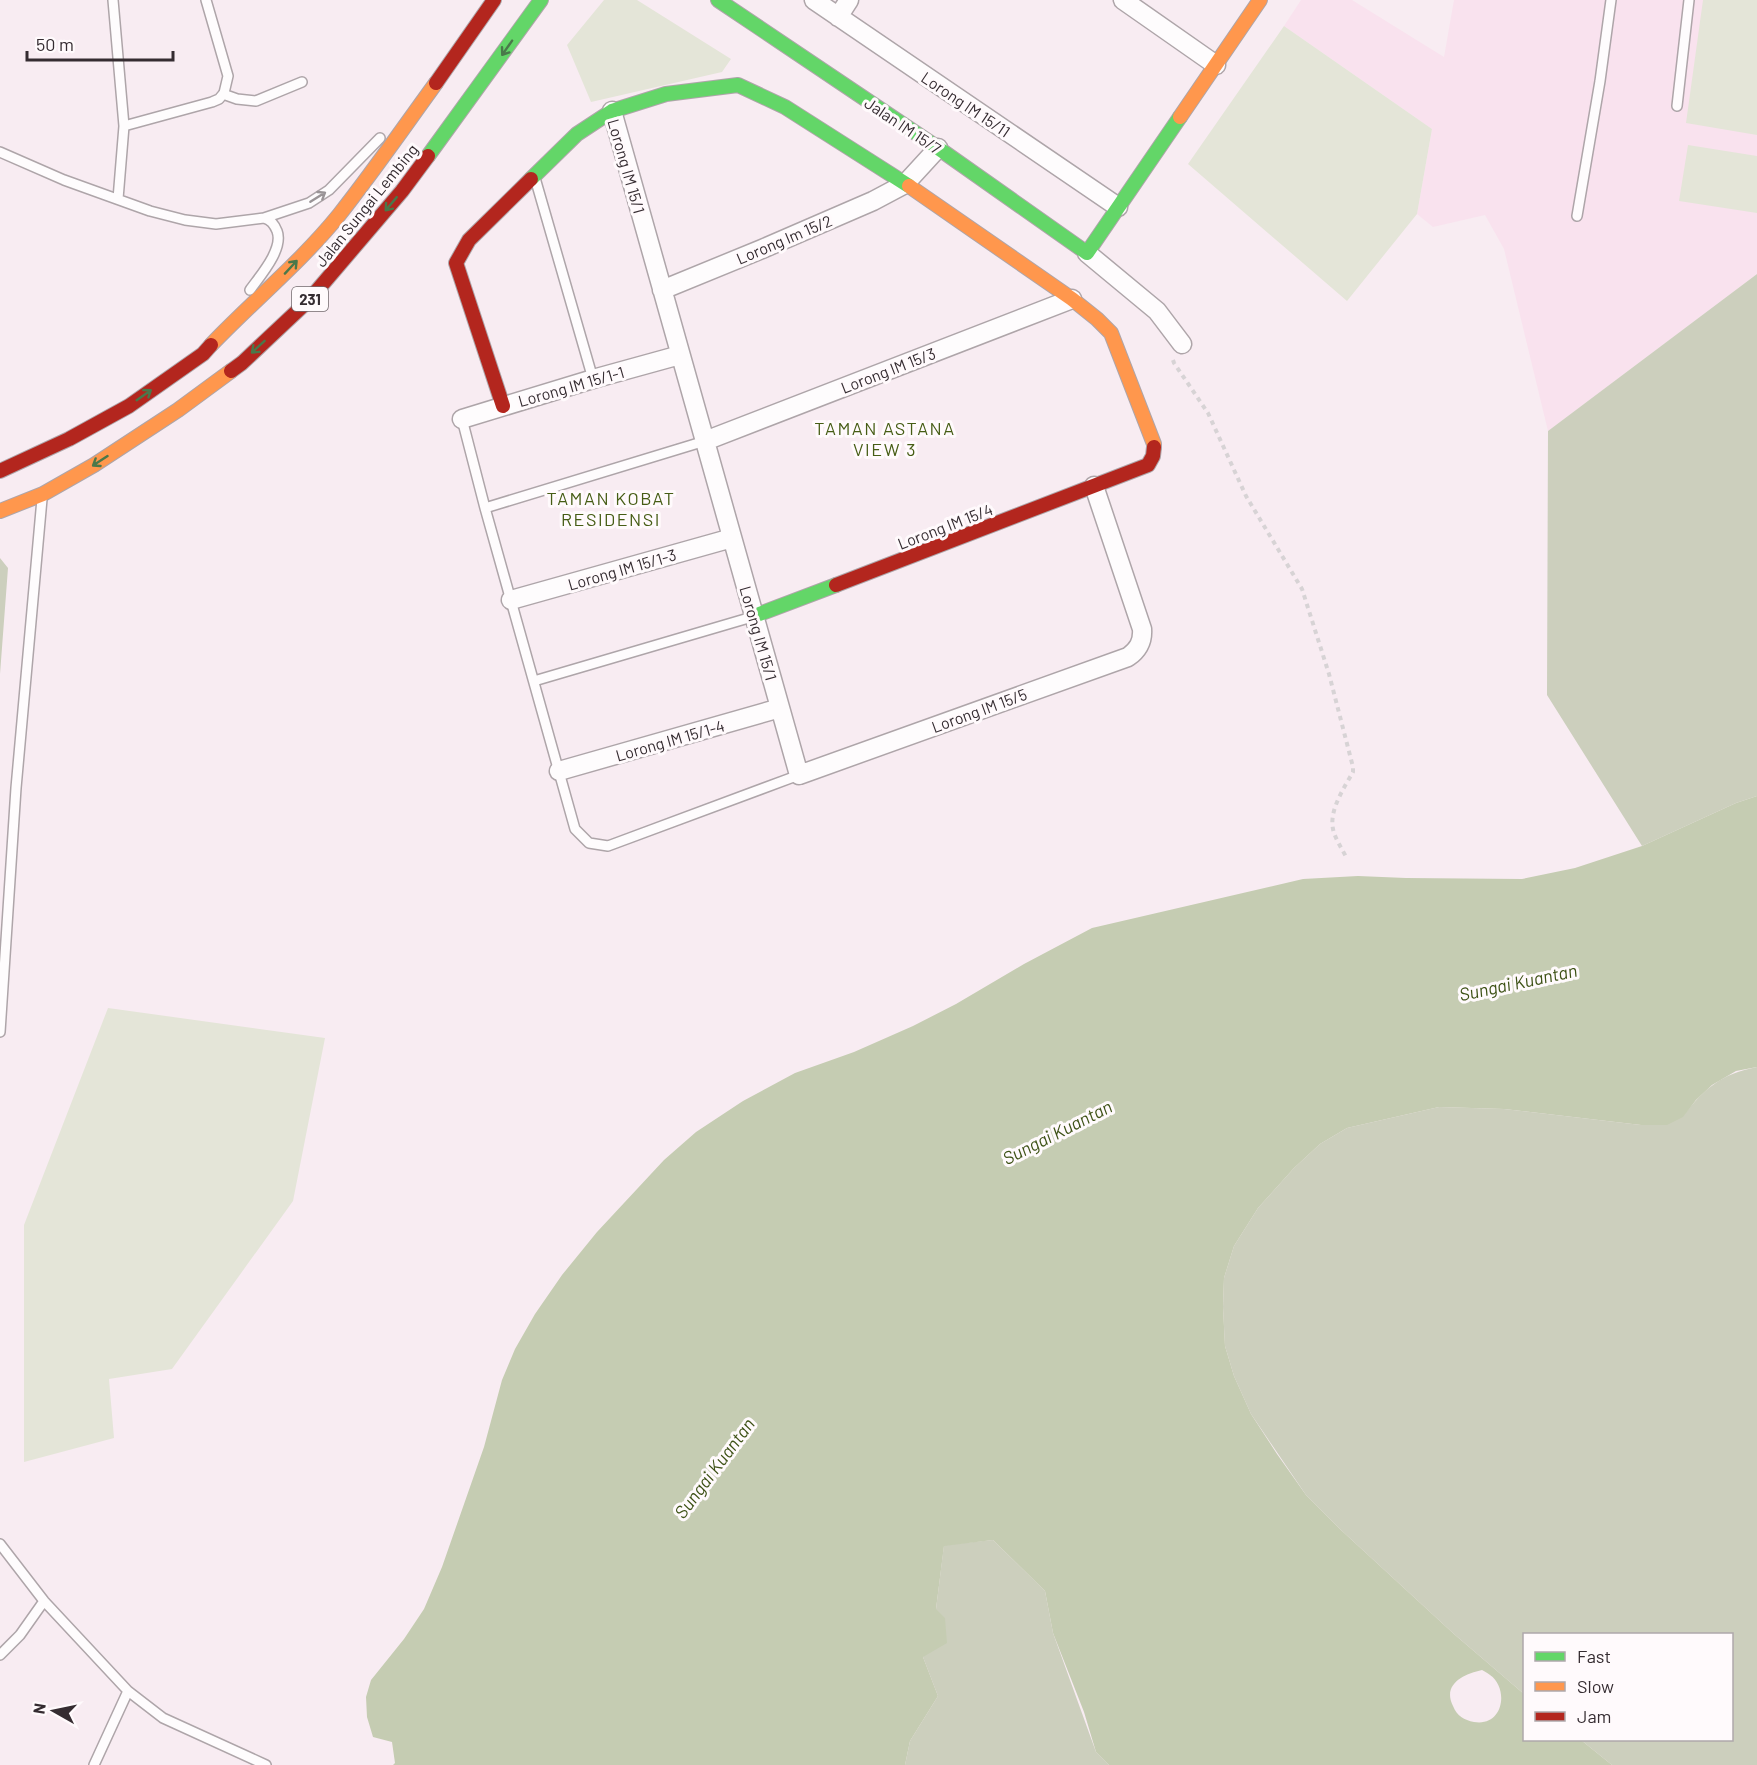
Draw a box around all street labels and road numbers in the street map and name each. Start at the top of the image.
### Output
street label: Lorong IM 15/11 [918,67,1014,141]
street label: Jalan IM 15/7 [861,93,945,158]
street label: Lorong IM 15/1 [604,117,650,215]
street label: Jalan Sungai Lembing [311,140,421,270]
street label: Lorong Im 15/2 [733,210,835,268]
road number: 231 [292,287,328,311]
street label: Lorong IM 15/3 [838,343,938,397]
street label: Lorong IM 15/1-1 [516,362,626,410]
street label: Lorong IM 15/4 [895,499,995,553]
street label: Lorong IM 15/1-3 [566,544,678,594]
street label: Lorong IM 15/1 [736,584,782,682]
street label: Lorong IM 15/5 [929,684,1029,736]
street label: Lorong IM 15/1-4 [613,715,727,765]

